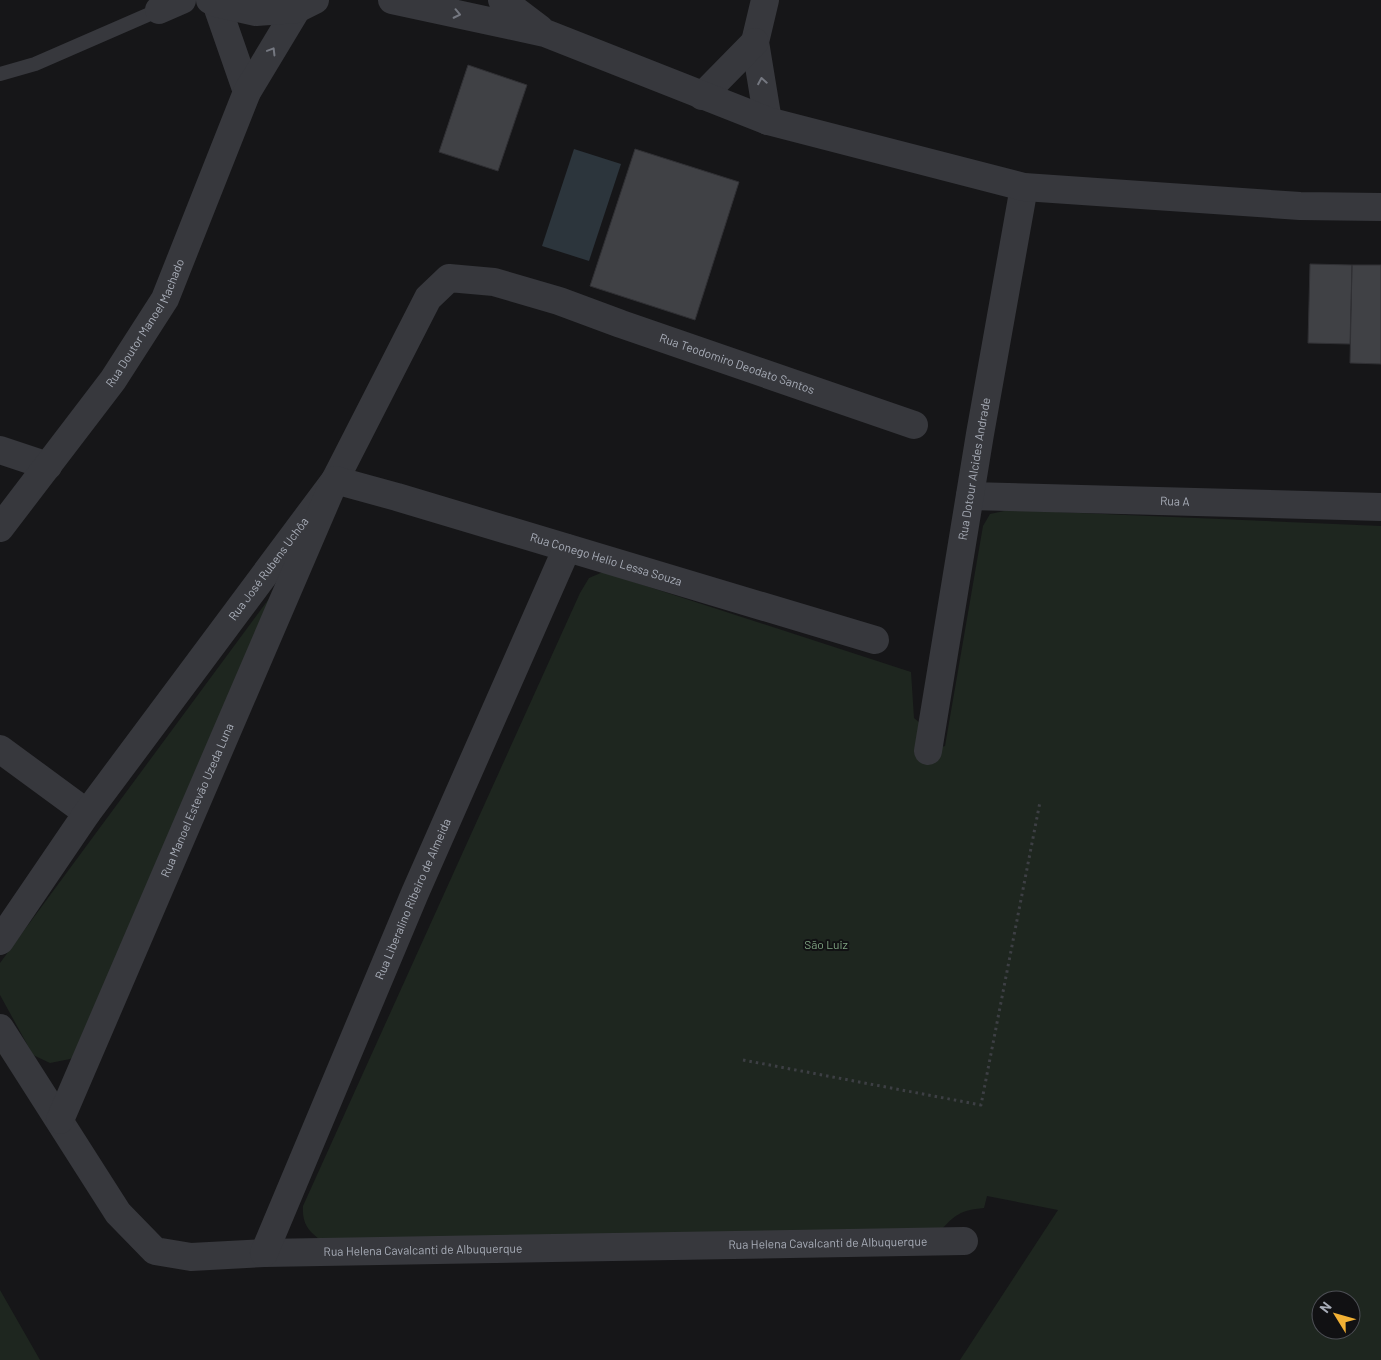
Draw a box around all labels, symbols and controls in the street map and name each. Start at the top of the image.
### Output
one-way arrow [453,8,461,19]
one-way arrow [265,47,275,56]
one-way arrow [757,77,767,86]
street label: Rua Doutor Manoel Machado [102,256,186,389]
street label: Rua Teodomiro Deodato Santos [658,330,817,396]
street label: Rua Dotour Alcides Andrade [955,396,992,541]
street label: Rua A [1160,493,1190,508]
street label: Rua José Rubens Uchôa [225,514,311,623]
street label: Rua Conego Helio Lessa Souza [529,529,684,588]
street label: Rua Manoel Estevão Uzeda Luna [157,721,236,879]
street label: Rua Liberalino Ribeiro de Almeida [372,816,453,981]
park label: São Luiz [804,937,848,951]
street label: Rua Helena Cavalcanti de Albuquerque [728,1234,927,1251]
street label: Rua Helena Cavalcanti de Albuquerque [323,1241,522,1258]
north arrow [1311,1290,1361,1340]
text: N [1316,1298,1335,1316]

